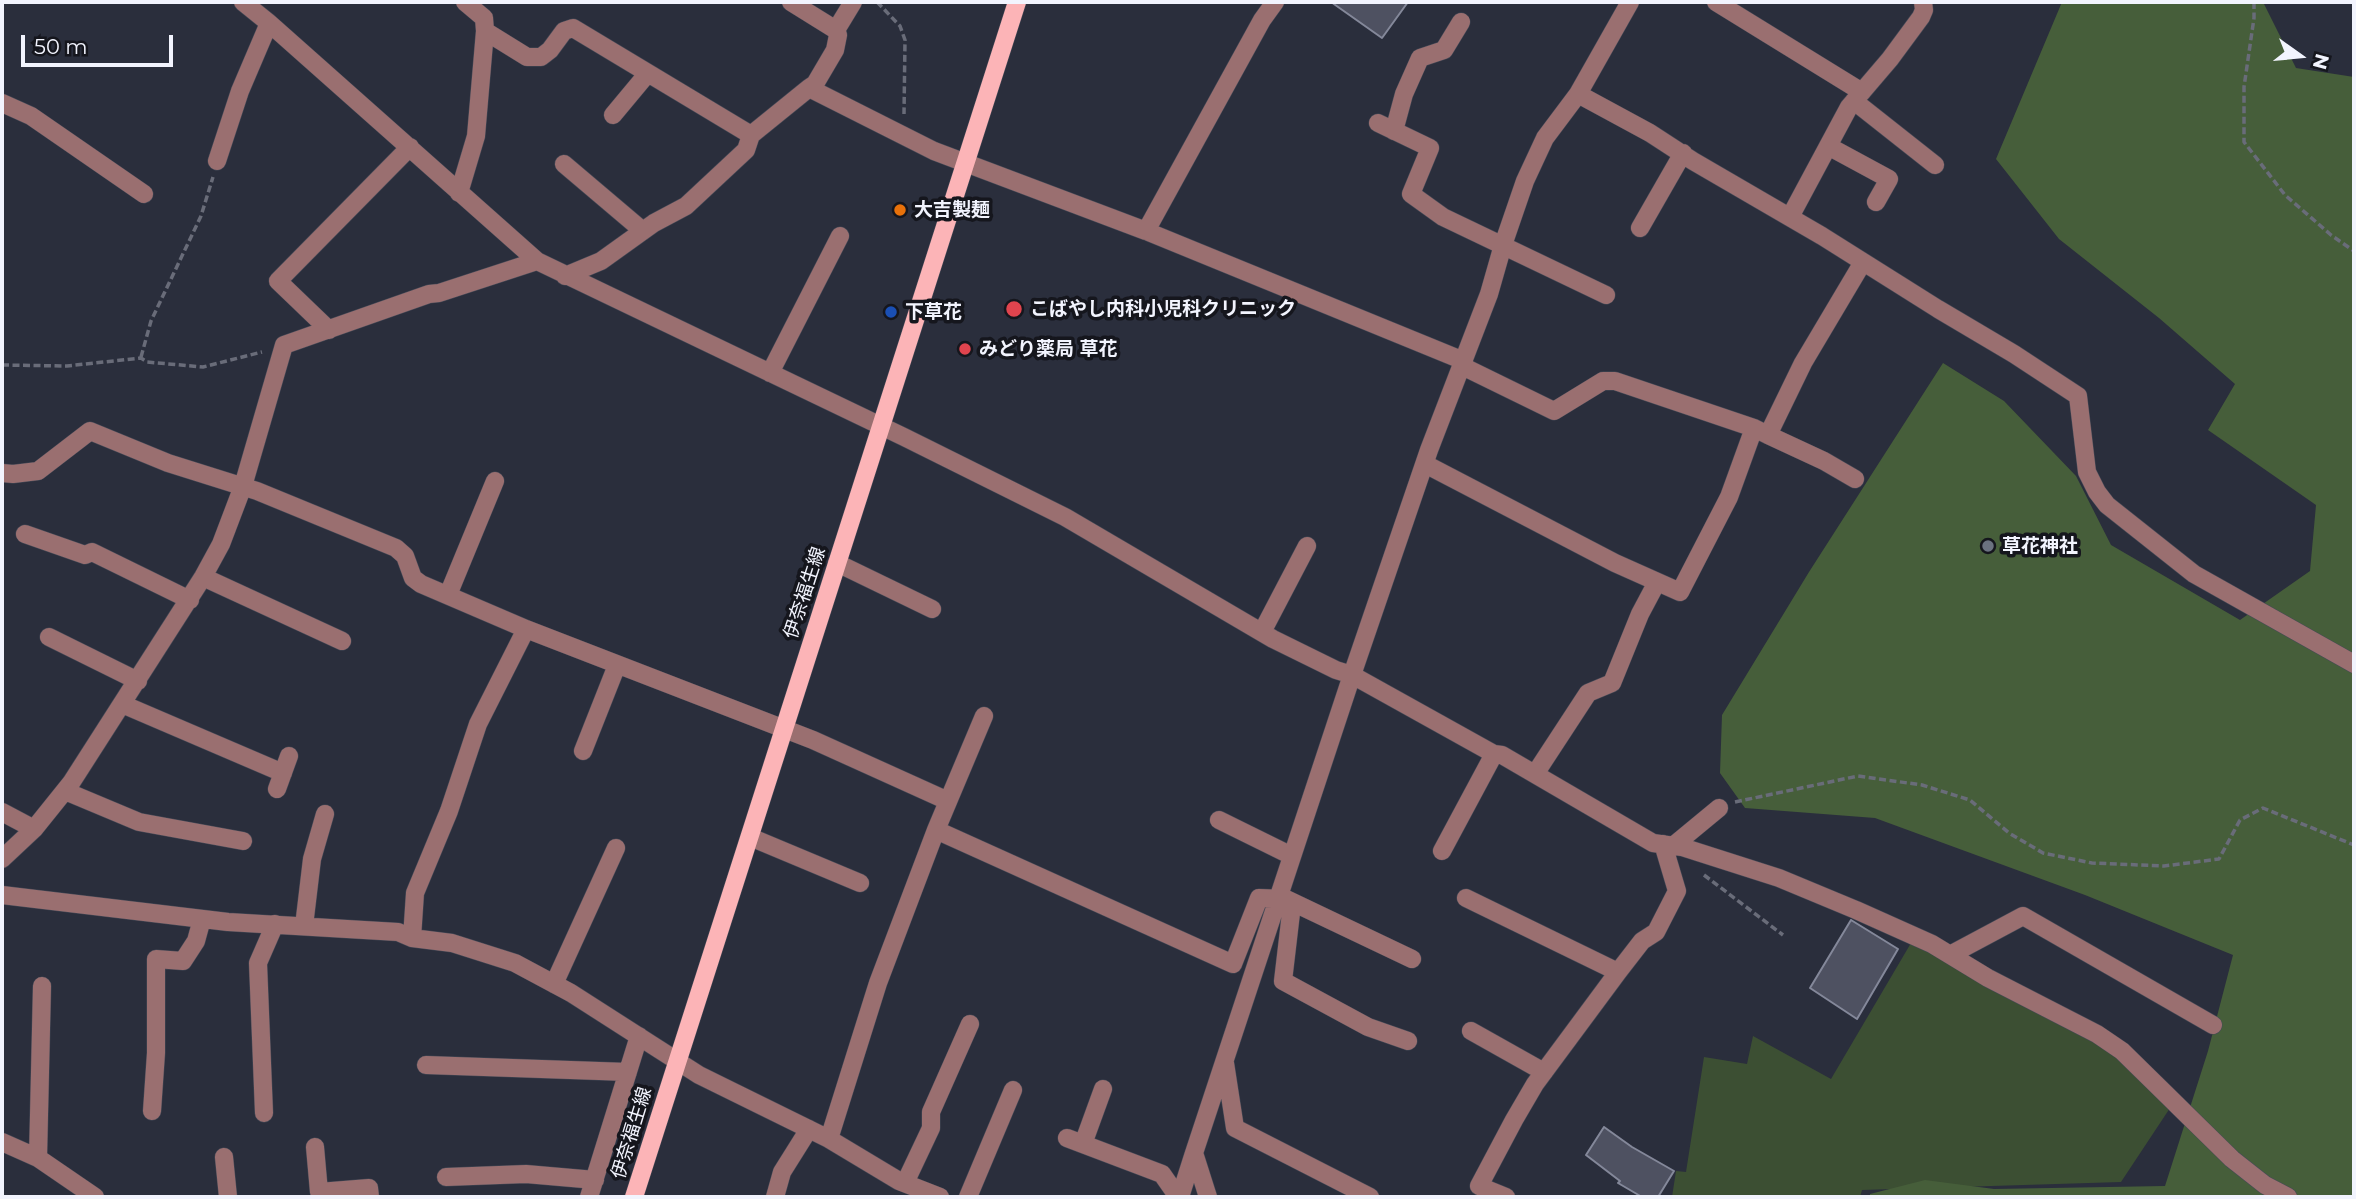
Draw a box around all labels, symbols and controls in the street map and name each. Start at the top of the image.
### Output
scale bar [24,21,177,65]
north arrow [2265,21,2335,91]
text: 50 m [34,34,88,59]
text: N [2308,51,2334,72]
place label: 大吉製麺 [914,199,990,221]
marker: 大吉製麺 [892,202,908,218]
place label: こばやし内科小児科クリニック [1030,298,1296,320]
marker: こばやし内科小児科クリニック [1004,299,1024,319]
place label: 下草花 [905,301,962,323]
marker: 下草花 [883,304,899,320]
place label: みどり薬局 草花 [979,338,1117,360]
marker: みどり薬局 草花 [957,341,973,357]
place label: 草花神社 [2002,535,2078,557]
marker: 草花神社 [1980,538,1996,554]
street label: 伊奈福生線 [779,544,831,642]
street label: 伊奈福生線 [607,1084,657,1182]

